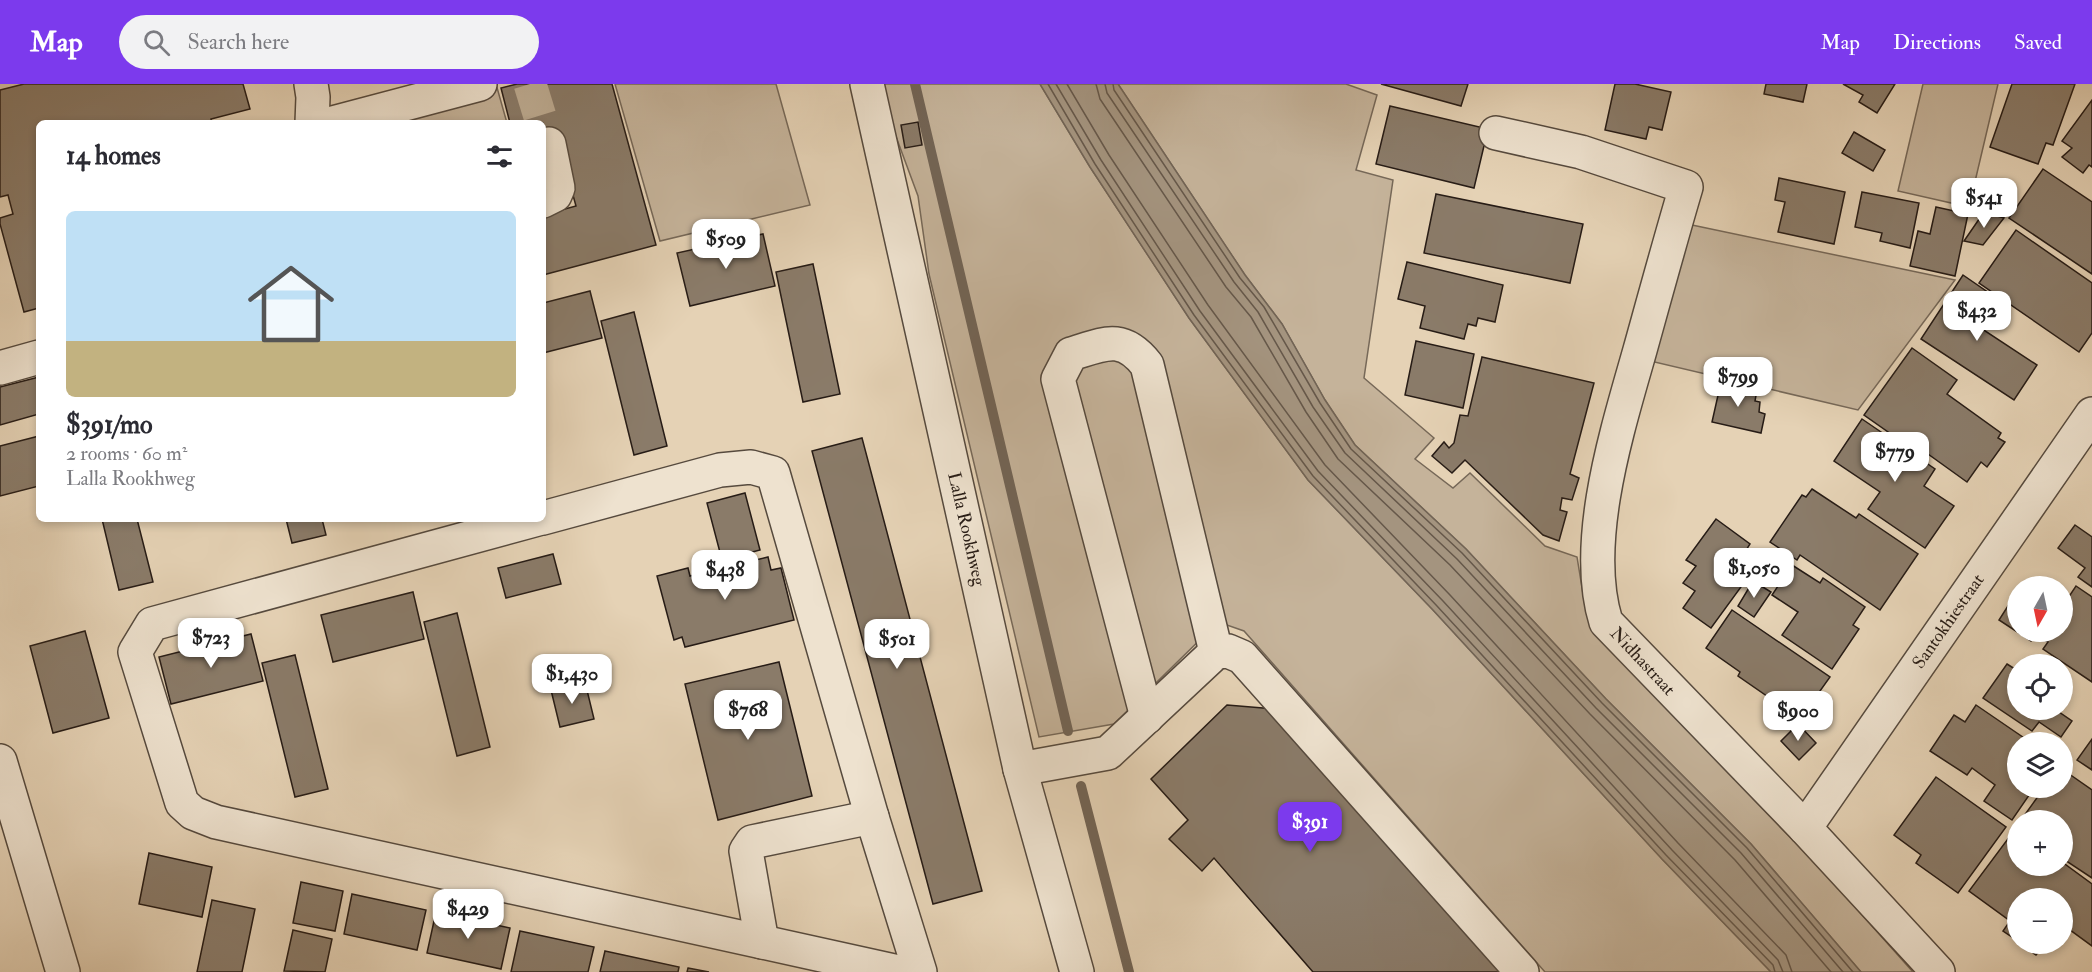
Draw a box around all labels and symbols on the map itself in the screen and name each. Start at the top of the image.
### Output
pin: $541 [1948,178,2020,229]
pin: $509 [690,219,762,270]
pin: $432 [1941,291,2013,342]
pin: $799 [1702,357,1774,408]
pin: $779 [1859,432,1931,483]
street label: Lalla Rookhweg [942,470,991,589]
pin: $1,050 [1705,548,1803,599]
pin: $438 [689,550,761,601]
street label: Santokhiestraat [1907,569,1990,673]
north arrow [2007,576,2073,642]
pin: $723 [175,618,247,669]
pin: $501 [861,619,933,670]
street label: Nidhastraat [1605,622,1680,701]
pin: $1,430 [523,654,621,705]
pin: $768 [712,690,784,741]
pin: $900 [1762,691,1834,742]
pin: $391 [1274,802,1346,853]
pin: $429 [432,889,504,940]

